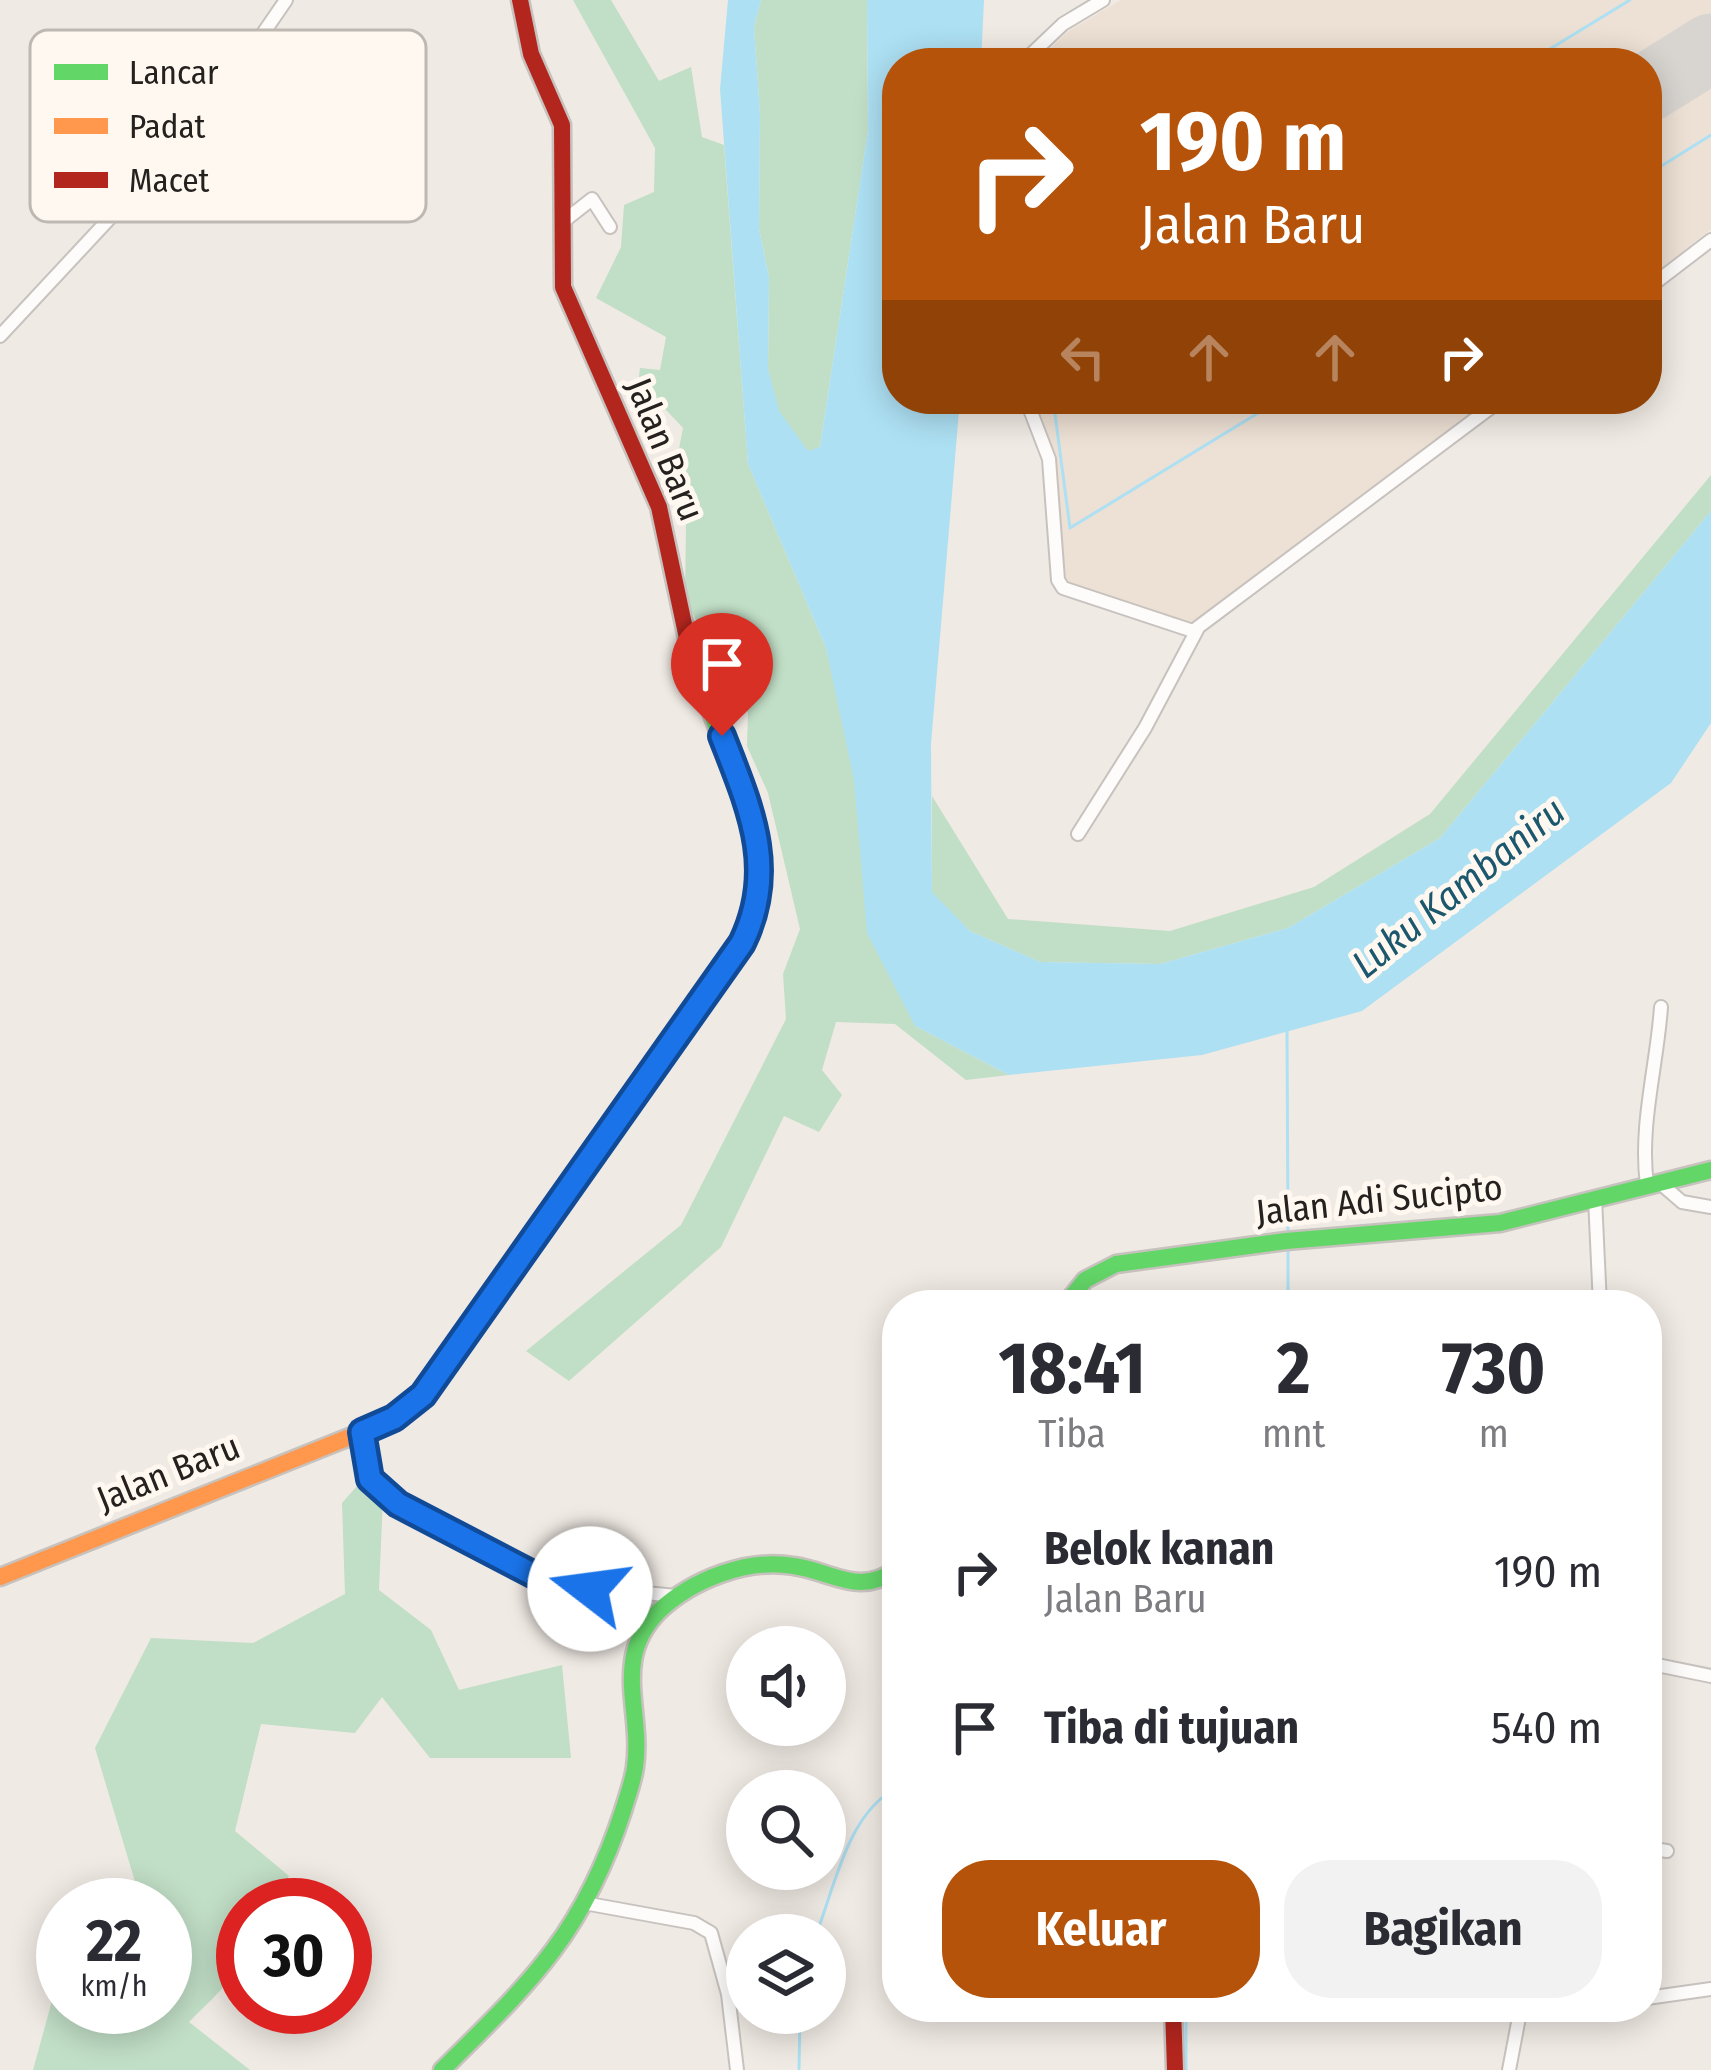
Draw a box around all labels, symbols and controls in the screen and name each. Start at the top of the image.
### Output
legend [30,30,426,222]
text: Lancar [129,53,219,93]
text: 190 m [1140,91,1346,192]
icon: right [942,96,1098,252]
text: Padat [129,107,206,147]
text: Macet [129,161,209,201]
text: Jalan Baru [1140,193,1365,257]
icon: left [1050,324,1116,390]
icon: ahead [1176,324,1242,390]
icon: ahead [1302,324,1368,390]
icon: right [1428,324,1494,390]
street label: Jalan Baru [617,371,714,527]
pin [671,613,773,736]
icon: arrive [689,631,755,697]
water label: Luku Kambaniru [1343,788,1574,988]
street label: Jalan Adi Sucipto [1254,1165,1505,1235]
text: 18:41 [998,1326,1146,1412]
text: 2 [1277,1326,1310,1412]
text: 730 [1442,1326,1546,1412]
text: Tiba [1038,1411,1106,1457]
text: mnt [1262,1411,1325,1457]
text: m [1479,1411,1509,1457]
street label: Jalan Baru [90,1424,246,1521]
text: Belok kanan [1044,1522,1274,1576]
position arrow [527,1526,653,1652]
icon: right [942,1539,1008,1605]
text: 190 m [1494,1545,1602,1599]
text: Jalan Baru [1044,1576,1207,1622]
map controls [726,1626,846,2034]
button: sound [726,1626,846,1746]
icon: arrive [942,1695,1008,1761]
text: Tiba di tujuan [1044,1701,1299,1755]
text: 540 m [1491,1701,1602,1755]
button: search [726,1770,846,1890]
button: Keluar [942,1860,1260,1998]
button: Bagikan [1284,1860,1602,1998]
speed limit sign: 30 [216,1878,372,2034]
text: 22 [86,1905,142,1977]
button: layers [726,1914,846,2034]
text: km/h [81,1968,147,2004]

